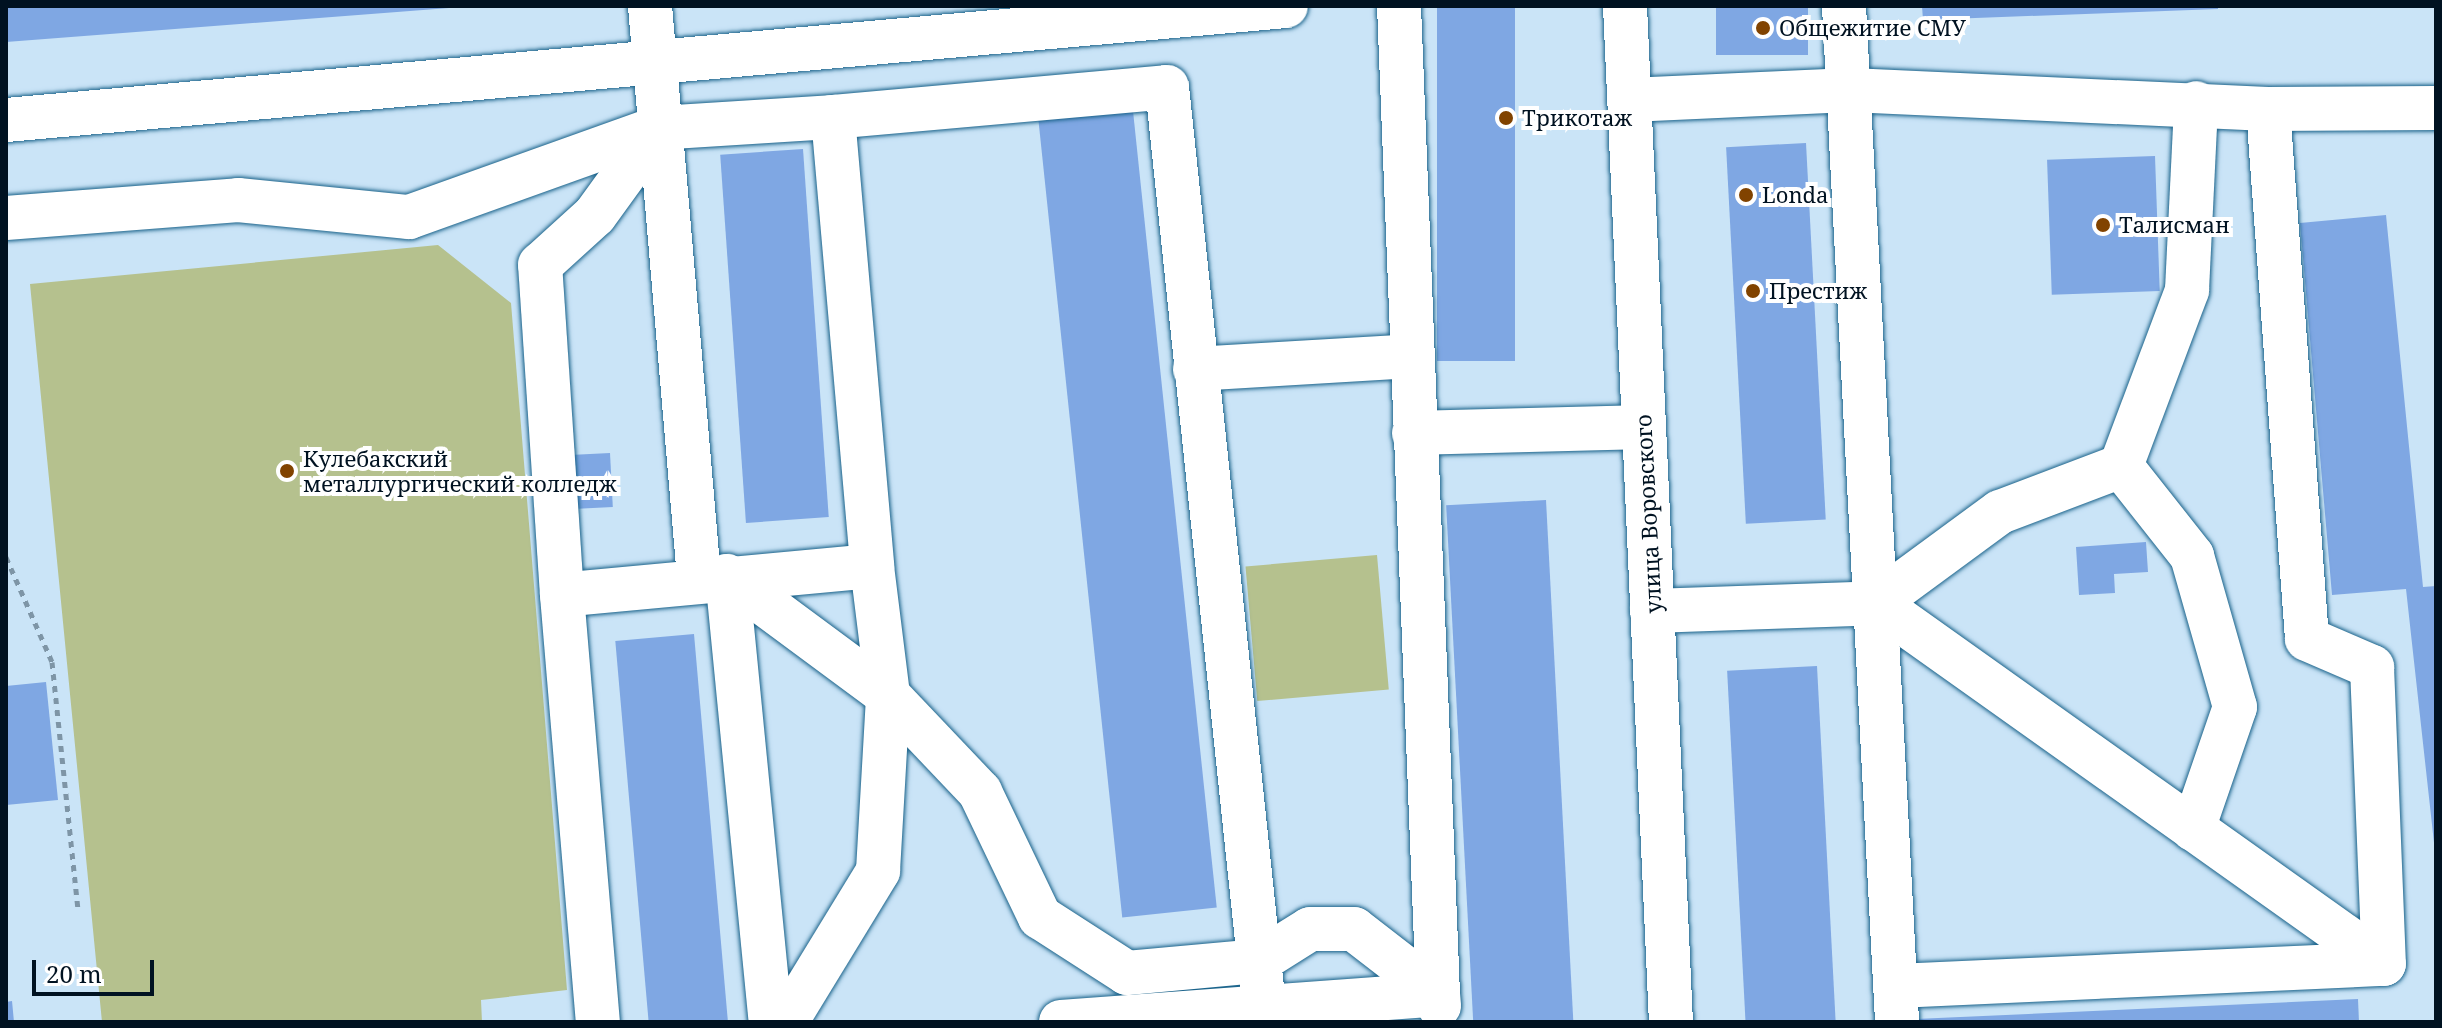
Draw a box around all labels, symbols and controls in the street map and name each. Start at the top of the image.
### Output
place label: Общежитие СМУ [1779,15,1966,41]
marker: Общежитие СМУ [1754,19,1772,37]
place label: Трикотаж [1522,105,1632,131]
marker: Трикотаж [1497,109,1515,127]
place label: Londa [1762,182,1828,208]
marker: Londa [1737,186,1755,204]
place label: Талисман [2119,212,2230,238]
marker: Талисман [2094,216,2112,234]
place label: Престиж [1769,278,1867,304]
marker: Престиж [1744,282,1762,300]
street label: улица Воровского [1630,414,1666,614]
place label: Кулебакский металлургический колледж [303,445,617,496]
marker: Кулебакский металлургический колледж [278,462,296,480]
scale bar [36,944,158,994]
text: 20 m [46,957,102,990]

